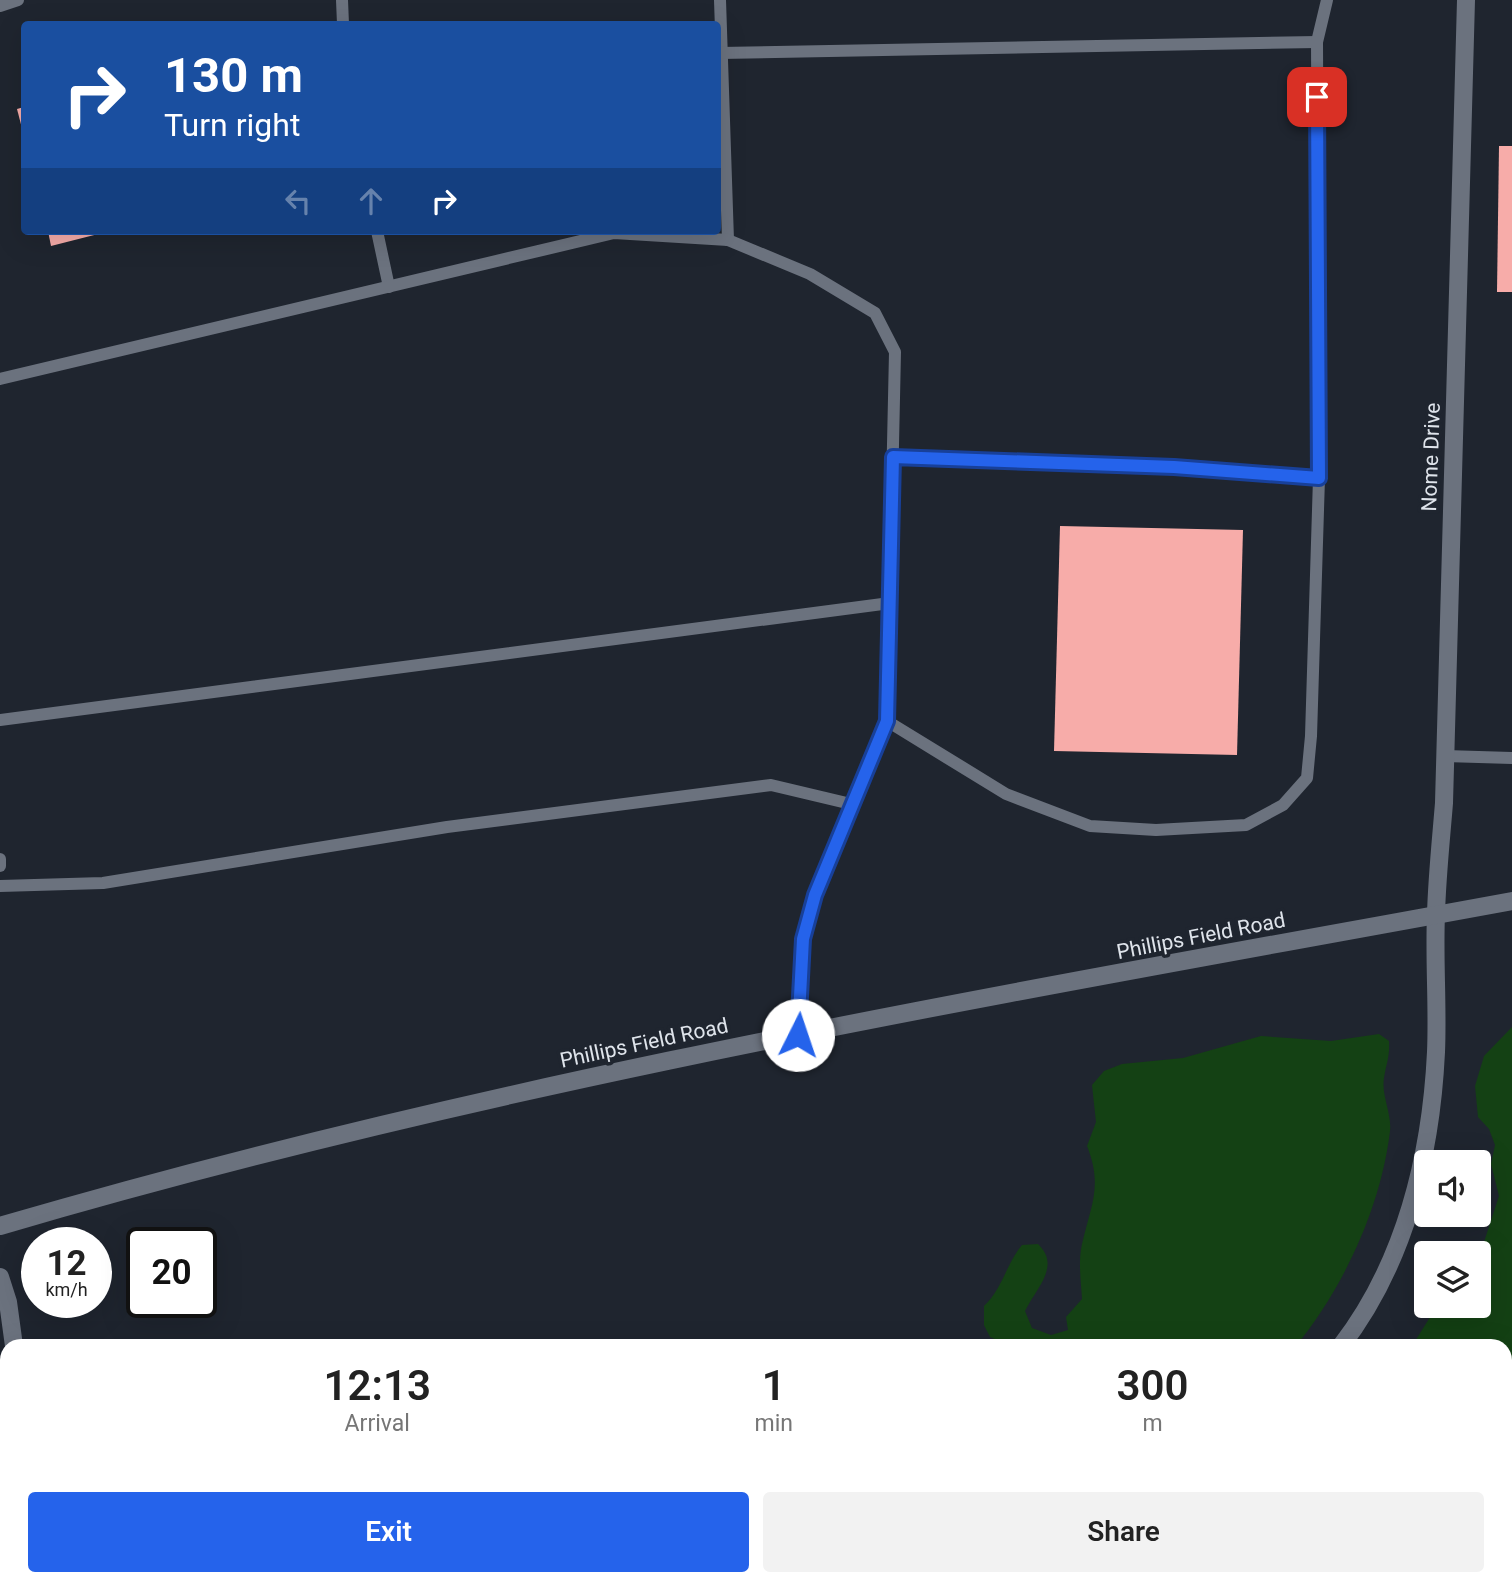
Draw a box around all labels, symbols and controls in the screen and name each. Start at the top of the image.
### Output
text: 130 m [164,47,303,104]
icon: right [49,49,140,140]
pin [1287,67,1347,127]
icon: arrive [1298,78,1336,116]
text: Turn right [164,106,300,144]
icon: left [279,182,317,220]
icon: ahead [352,182,390,220]
icon: right [425,182,463,220]
street label: Nome Drive [1417,402,1445,512]
street label: Phillips Field Road [1115,908,1287,964]
position arrow [761,998,835,1072]
street label: Phillips Field Road [558,1013,730,1073]
map controls [1414,1150,1491,1318]
button: sound [1414,1150,1491,1227]
speed limit sign: 20 [126,1227,217,1318]
button: layers [1414,1241,1491,1318]
text: 12 [46,1243,87,1284]
text: km/h [45,1279,88,1300]
text: 12:13 [324,1361,431,1410]
text: 1 [762,1361,786,1410]
text: 300 [1116,1361,1188,1410]
text: Arrival [345,1410,410,1437]
text: min [754,1410,793,1437]
text: m [1142,1410,1163,1437]
button: Exit [28,1492,749,1572]
button: Share [763,1492,1484,1572]

